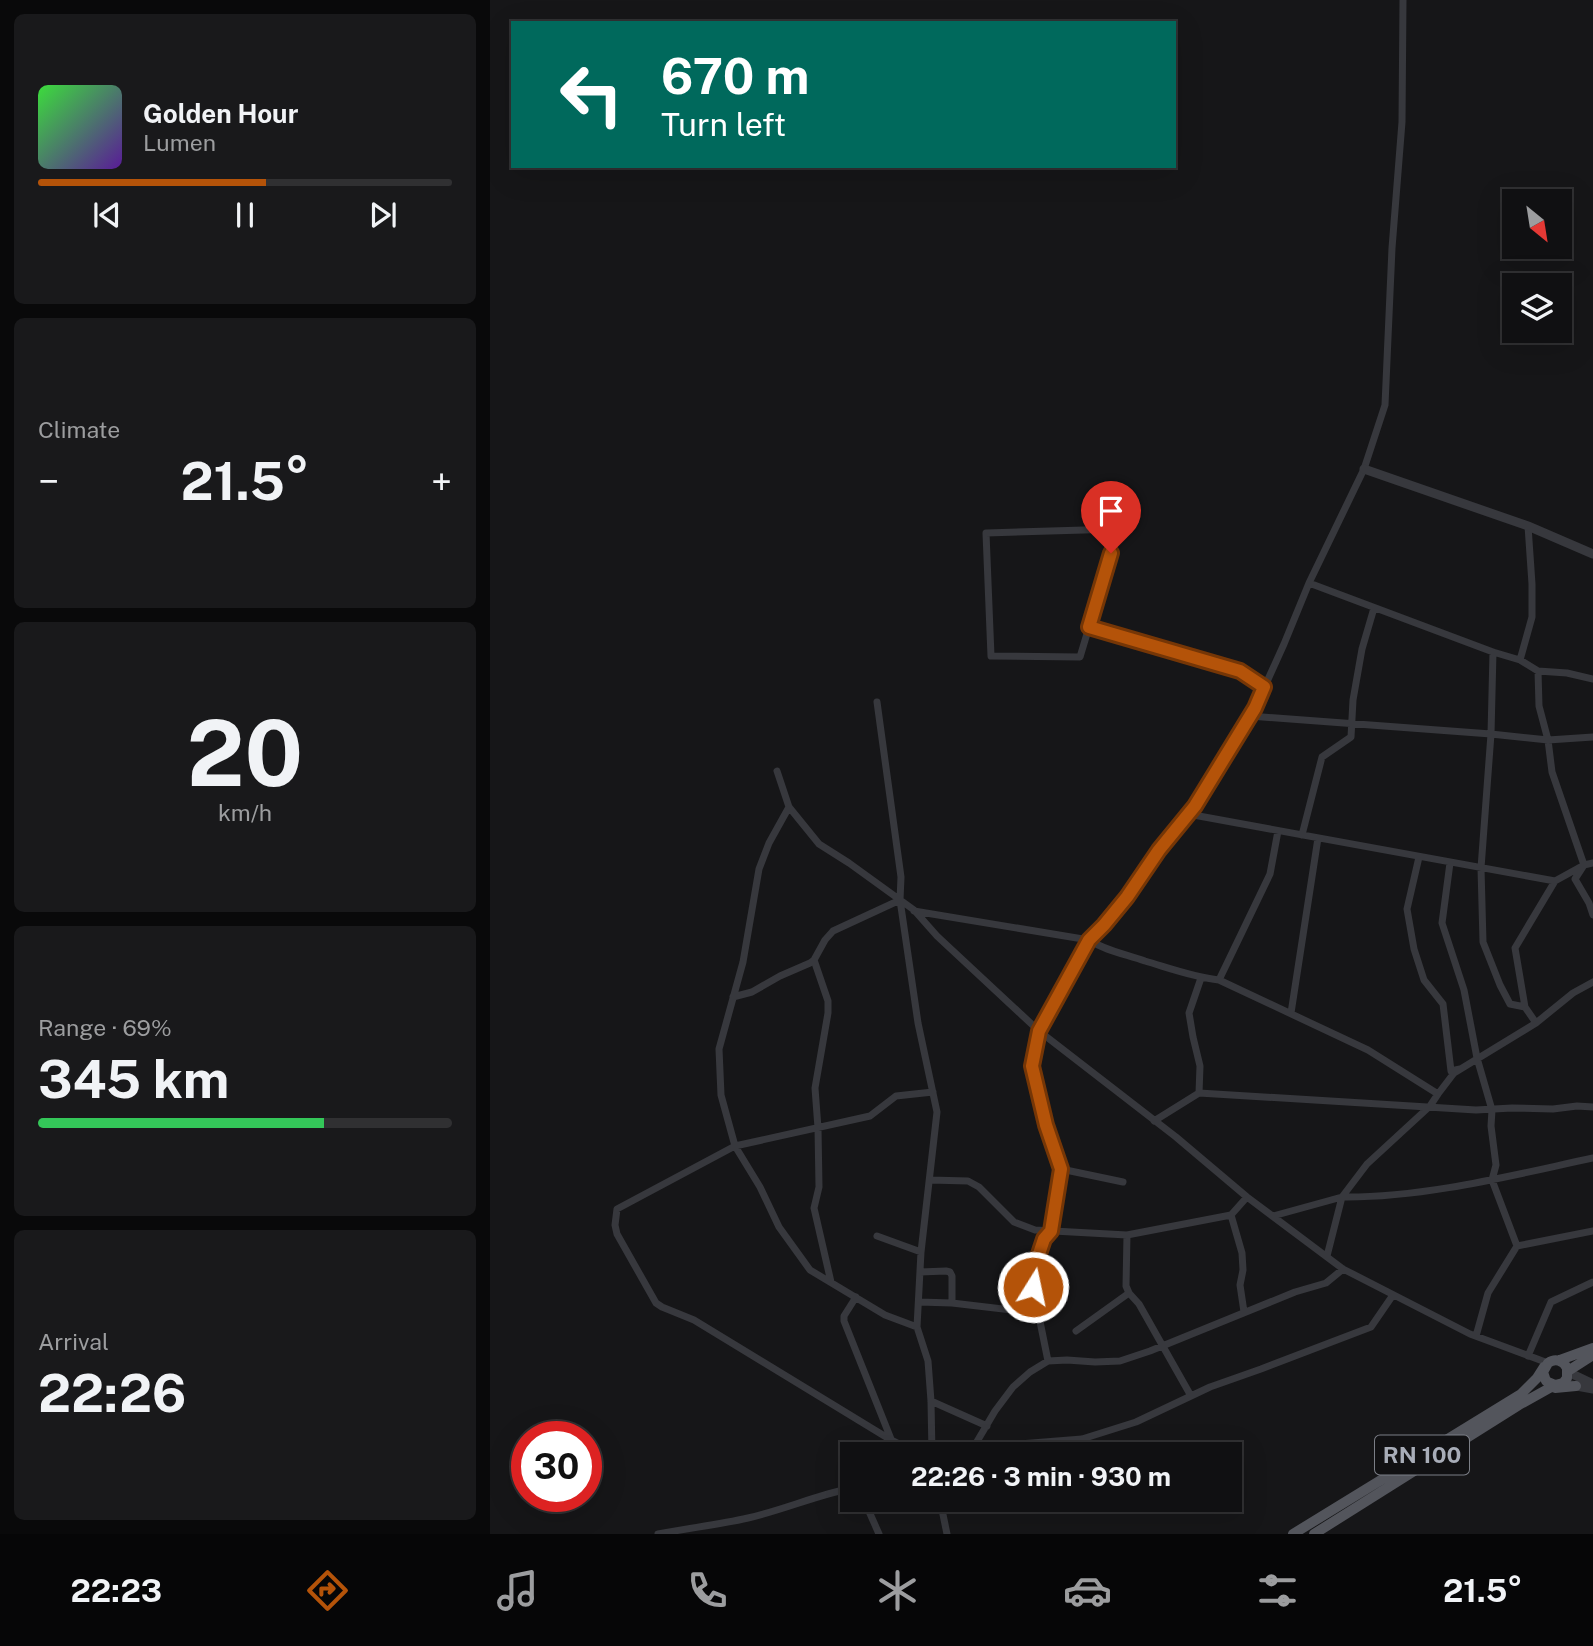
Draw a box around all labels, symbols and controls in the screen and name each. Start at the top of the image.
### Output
text: 670 m [661,47,809,105]
icon: left [546,49,637,140]
text: Golden Hour [143,98,298,129]
text: Turn left [661,106,786,143]
text: Lumen [143,129,216,156]
north arrow [1502,189,1572,259]
map controls [1502,189,1572,343]
icon: previous [88,196,126,234]
icon: pause [226,196,264,234]
icon: next [364,196,402,234]
button: layers [1502,273,1572,343]
text: Climate [38,416,120,443]
text: 21.5° [180,451,310,512]
text: − [38,459,59,504]
text: + [431,459,452,504]
pin [1081,481,1141,553]
icon: arrive [1092,492,1130,530]
text: 20 [187,700,303,806]
text: km/h [218,799,272,826]
text: Range · 69% [38,1014,172,1041]
text: 345 km [38,1049,229,1110]
position arrow [996,1250,1070,1324]
text: Arrival [38,1328,109,1355]
text: 22:26 [38,1363,186,1424]
speed limit sign: 30 [511,1421,602,1512]
road number: RN 100 [1375,1436,1469,1474]
text: 22:26 · 3 min · 930 m [911,1461,1171,1492]
icon: directions [303,1566,352,1615]
icon: music [493,1566,542,1615]
icon: phone [683,1566,732,1615]
icon: climate [873,1566,922,1615]
icon: car [1063,1566,1112,1615]
icon: filters [1253,1566,1302,1615]
text: 22:23 [71,1572,162,1609]
text: 21.5° [1443,1572,1522,1609]

